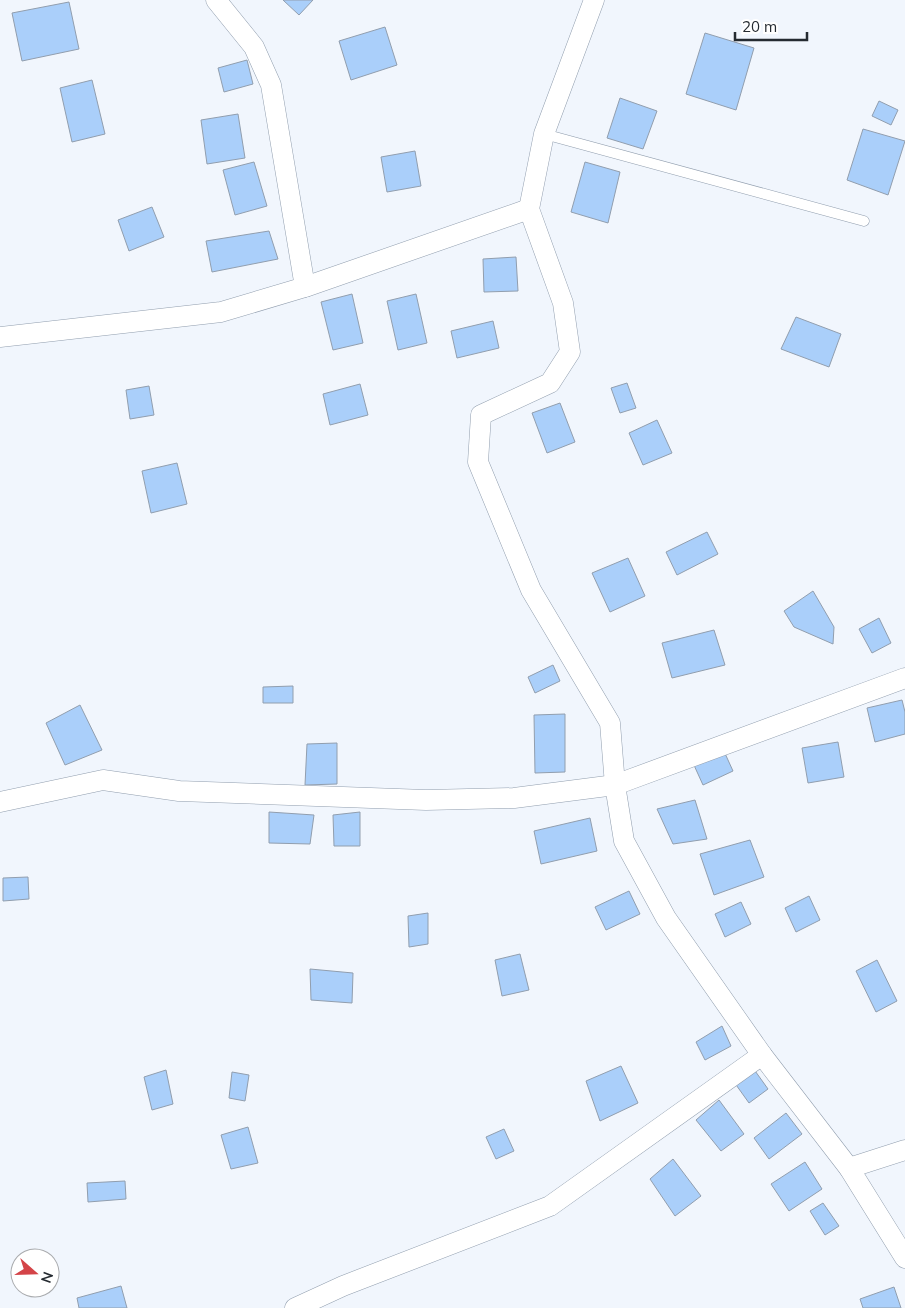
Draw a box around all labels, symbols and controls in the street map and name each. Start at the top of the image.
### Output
scale bar [735,10,808,42]
text: 20 m [742,17,777,36]
north arrow [10,1248,60,1298]
text: N [37,1269,57,1285]

